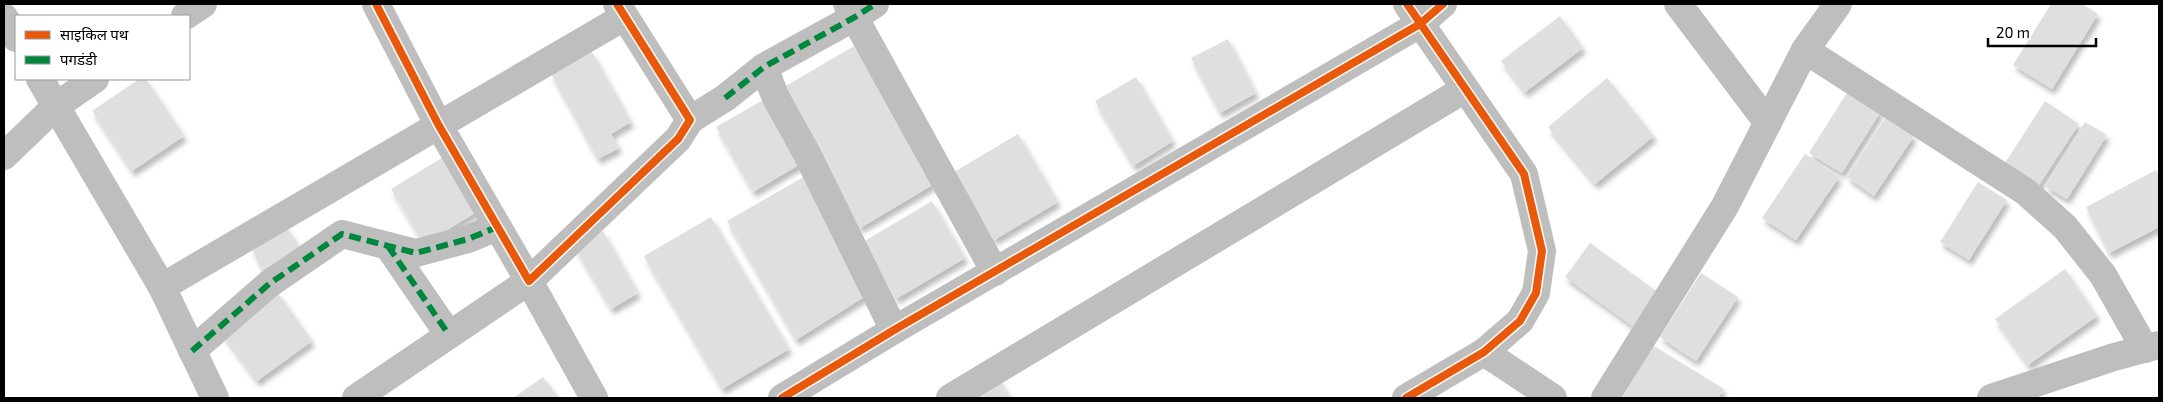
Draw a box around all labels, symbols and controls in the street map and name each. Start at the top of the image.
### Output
legend [15,15,190,80]
scale bar [1988,15,2096,47]
text: 20 m [1996,23,2030,41]
text: साइकिल पथ [60,25,129,43]
text: पगडंडी [60,50,98,68]

